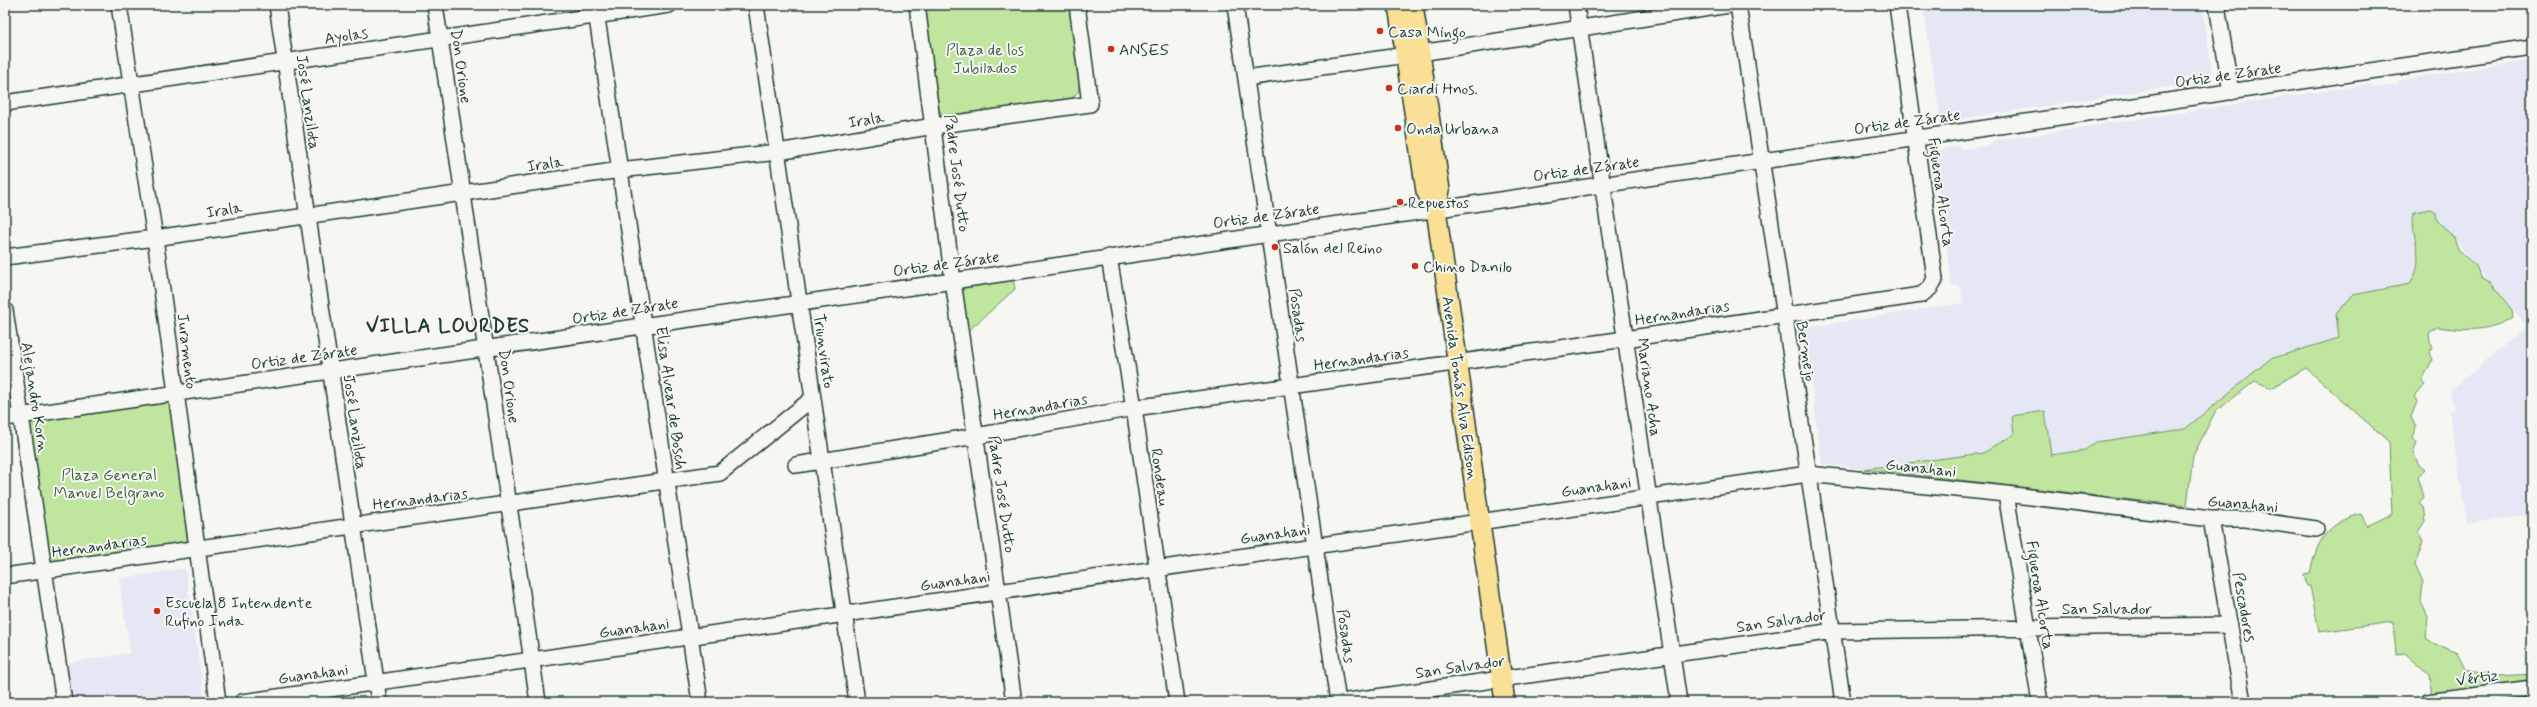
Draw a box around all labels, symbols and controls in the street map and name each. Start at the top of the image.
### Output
place label: Casa Mingo [1388,22,1466,44]
street label: Ayolas [323,23,369,50]
marker: Casa Mingo [1375,26,1385,36]
street label: Don Orione [445,28,476,105]
park label: Plaza de los Jubilados [946,40,1024,79]
place label: ANSES [1119,40,1169,61]
marker: ANSES [1106,44,1116,54]
street label: José Lanzilota [290,53,325,151]
street label: Ortiz de Zárate [2174,58,2283,93]
place label: Ciardi Hnos. [1397,79,1478,100]
marker: Ciardi Hnos. [1384,83,1394,93]
street label: Ortiz de Zárate [1853,105,1962,140]
street label: Irala [847,107,886,134]
street label: Padre José Dutto [939,113,974,233]
place label: Onda Urbana [1406,119,1499,140]
marker: Onda Urbana [1393,123,1403,133]
street label: Figueroa Alcorta [1921,136,1959,248]
street label: Irala [526,152,565,177]
street label: Ortiz de Zárate [1532,152,1641,187]
place label: Repuestos [1408,193,1469,214]
street label: Irala [205,197,244,224]
marker: Repuestos [1395,197,1405,207]
street label: Ortiz de Zárate [1212,199,1321,234]
place label: Salón del Reino [1283,238,1382,259]
marker: Salón del Reino [1270,242,1280,252]
street label: Ortiz de Zárate [892,247,1001,282]
place label: Chino Danilo [1423,257,1512,278]
marker: Chino Danilo [1410,261,1420,271]
street label: Posadas [1283,287,1312,344]
street label: Ortiz de Zárate [571,293,680,330]
street label: Avenida Tomás Alva Edison [1436,295,1483,482]
street label: Hernandarias [1633,296,1731,331]
street label: Juramento [171,312,202,390]
district label: VILLA LOURDES [366,313,530,340]
street label: Triunvirato [808,313,839,390]
street label: Bermejo [1790,320,1821,383]
street label: Elisa Alvear de Bosch [650,325,691,471]
street label: Mariano Acha [1631,337,1666,438]
street label: Alejandro Korn [15,340,54,454]
street label: Ortiz de Zárate [250,340,359,375]
street label: Hernandarias [1312,342,1410,377]
street label: Don Orione [493,348,524,425]
street label: José Lanzilota [337,373,372,471]
street label: Hernandarias [991,389,1089,426]
street label: Padre José Dutto [983,434,1020,555]
street label: Rondeau [1145,447,1174,507]
street label: Guanahani [1884,454,1957,483]
park label: Plaza General Manuel Belgrano [54,465,164,505]
street label: Guanahani [1560,472,1633,503]
street label: Hernandarias [371,483,469,516]
street label: Guanahani [2207,491,2279,518]
street label: Guanahani [1239,519,1312,550]
street label: Hernandarias [50,529,148,564]
street label: Figueroa Alcorta [2020,539,2059,652]
street label: Guanahani [919,566,992,597]
street label: Pescadores [2227,571,2260,644]
place label: Escuela 8 Intendente Rufino Inda [165,593,312,632]
street label: San Salvador [2062,599,2152,620]
street label: San Salvador [1735,605,1828,638]
marker: Escuela 8 Intendente Rufino Inda [152,606,162,616]
street label: Posadas [1331,608,1360,665]
street label: Guanahani [598,613,671,644]
street label: San Salvador [1414,651,1507,684]
street label: Guanahani [277,659,350,690]
street label: Vértiz [2455,665,2500,692]

